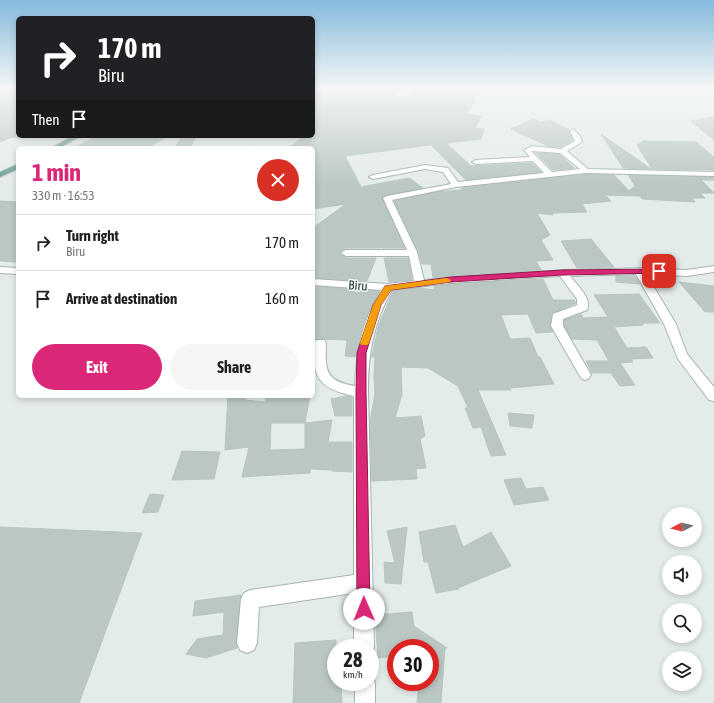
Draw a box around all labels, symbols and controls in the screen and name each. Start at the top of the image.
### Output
icon: right [32,32,84,84]
text: 170 m [98,32,161,64]
text: Biru [98,65,125,86]
icon: arrive [68,108,90,130]
text: Then [32,111,60,128]
text: 1 min [32,159,81,186]
button: close [257,159,299,201]
text: 330 m · 16:53 [32,188,95,203]
text: Turn right [66,227,119,244]
icon: right [32,232,54,254]
text: 170 m [265,234,299,251]
text: Biru [66,244,85,259]
pin [642,254,676,288]
icon: arrive [648,260,670,282]
street label: Biru [348,277,368,294]
icon: arrive [32,288,54,310]
text: Arrive at destination [66,290,177,307]
text: 160 m [265,290,299,307]
button: Exit [32,344,162,390]
button: Share [170,344,299,390]
north arrow [662,507,702,547]
map controls [662,507,702,691]
button: sound [662,555,702,595]
position arrow [343,588,385,630]
button: search [662,603,702,643]
speed limit sign: 30 [387,639,439,691]
text: 28 [344,648,362,671]
button: layers [662,651,702,691]
text: km/h [343,669,363,680]

